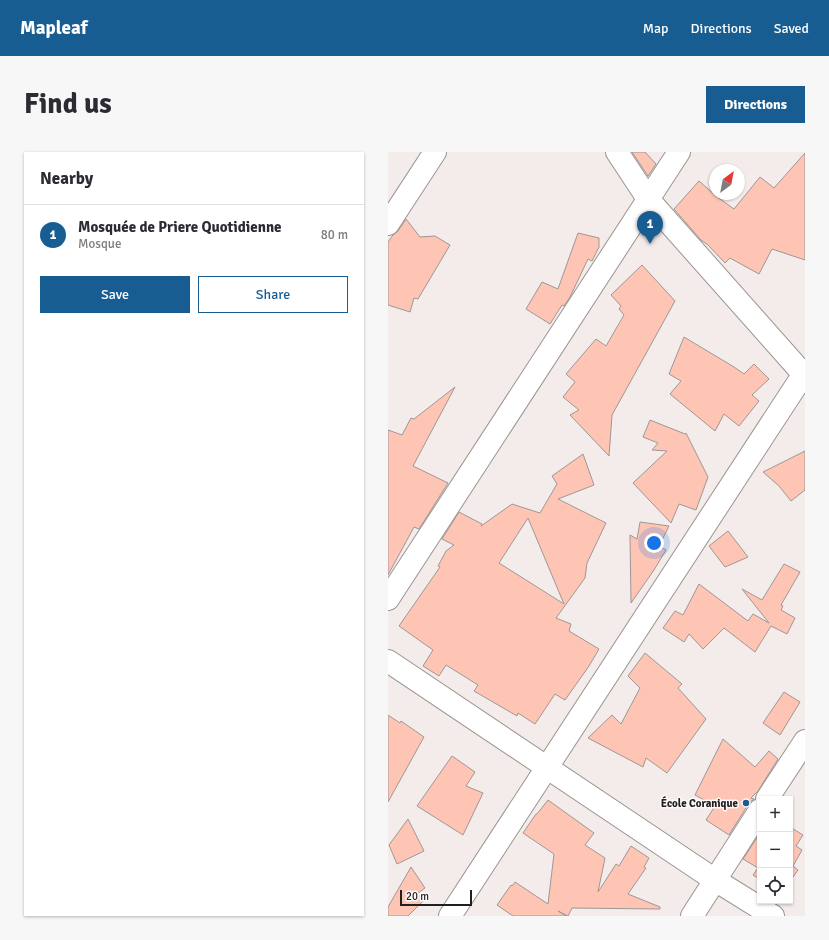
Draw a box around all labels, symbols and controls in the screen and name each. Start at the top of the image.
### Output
text: Mapleaf [20,16,88,40]
text: Map [643,20,669,37]
text: Directions [691,20,752,37]
text: Saved [774,20,809,37]
button: Directions [706,86,805,123]
text: Find us [24,87,112,121]
north arrow [709,164,745,200]
text: Nearby [40,168,93,189]
pin: 1 [637,211,663,244]
text: Mosquée de Priere Quotidienne [78,218,282,236]
text: 1 [49,227,57,243]
text: 80 m [321,227,348,243]
text: Mosque [78,236,121,252]
button: Save [40,276,190,313]
button: Share [198,276,348,313]
your location [644,533,664,553]
place label: École Coranique [661,796,739,810]
map controls [757,796,793,904]
button: + [757,796,793,832]
marker: École Coranique [741,798,751,808]
button: − [757,832,793,868]
button: locate [757,868,793,904]
scale bar [400,888,472,907]
text: 20 m [406,890,429,903]

